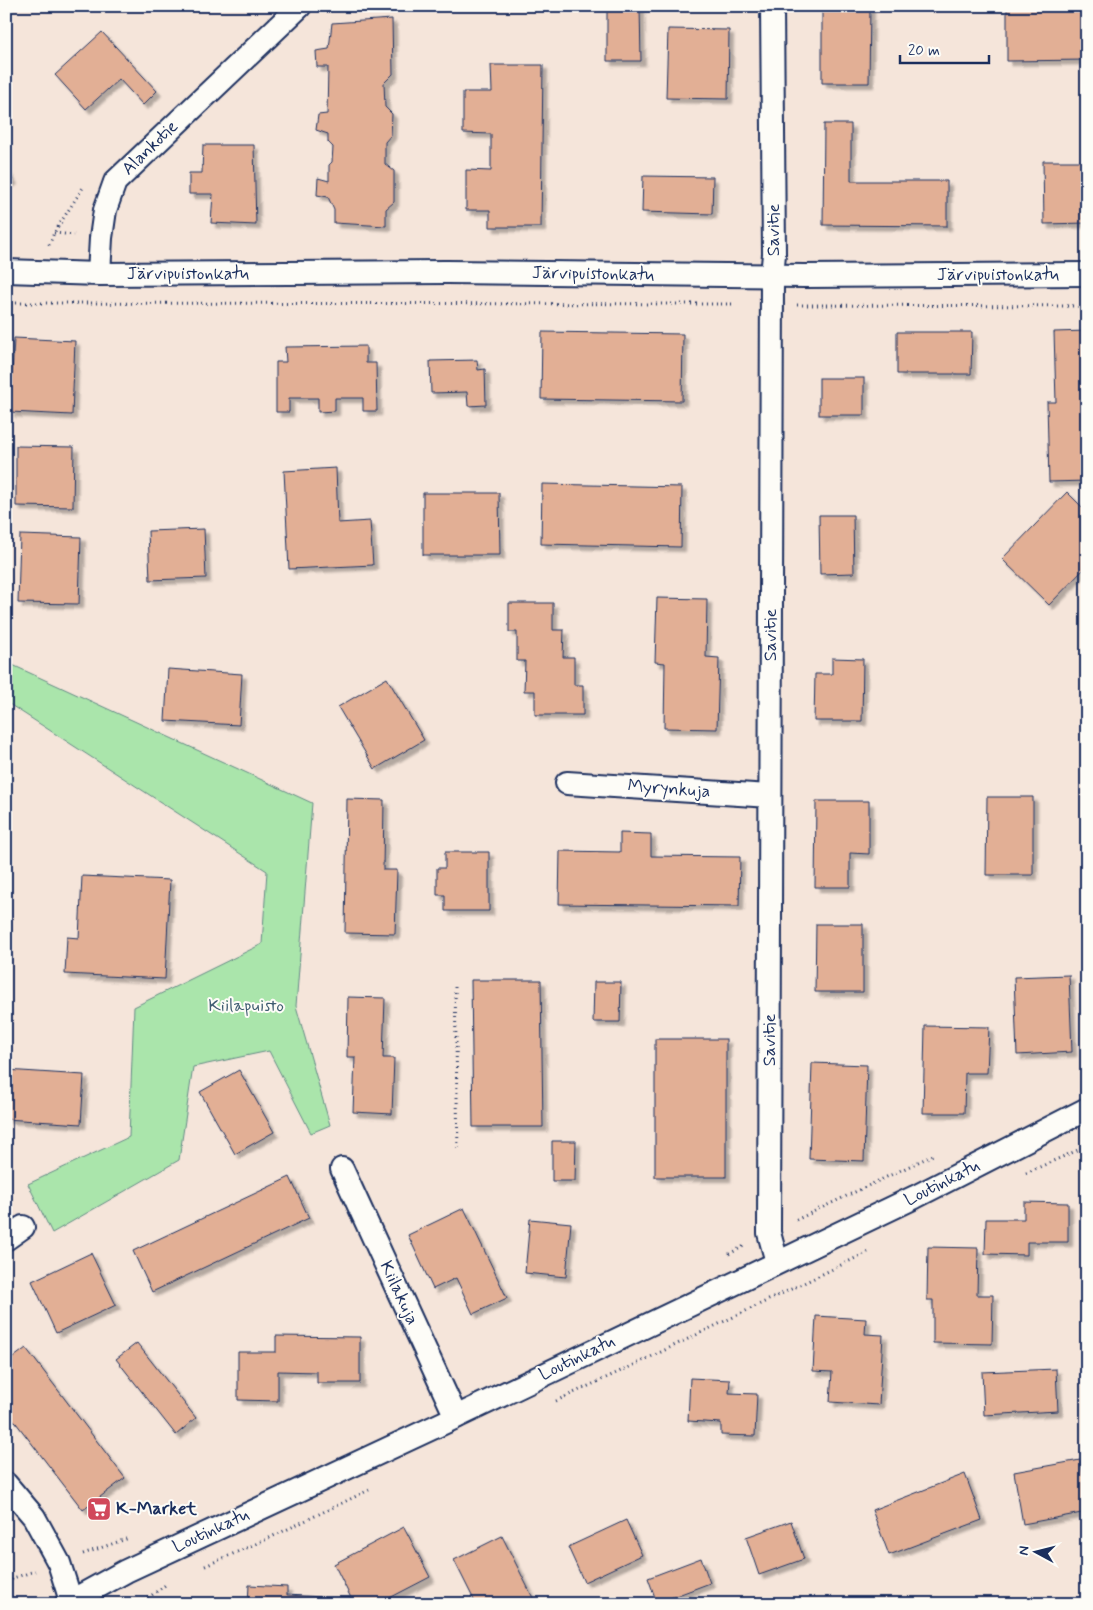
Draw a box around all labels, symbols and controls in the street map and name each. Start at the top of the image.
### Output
scale bar [900,32,989,64]
text: 20 m [908,41,940,61]
street label: Alankotie [117,115,184,181]
street label: Savitie [762,204,786,256]
street label: Järvipuistonkatu [532,261,654,287]
street label: Järvipuistonkatu [127,262,249,286]
street label: Järvipuistonkatu [937,263,1059,287]
street label: Savitie [759,609,783,661]
street label: Myrynkuja [627,774,711,804]
park label: Kiilapuisto [208,994,284,1018]
street label: Savitie [758,1014,782,1066]
street label: Loutinkatu [900,1154,984,1212]
street label: Kiilakuja [374,1257,424,1329]
street label: Loutinkatu [535,1329,619,1387]
supermarket icon: K-Market [86,1496,112,1522]
place label: K-Market [116,1497,197,1521]
street label: Loutinkatu [169,1503,253,1559]
north arrow [1010,1528,1060,1578]
text: N [1015,1545,1034,1556]

